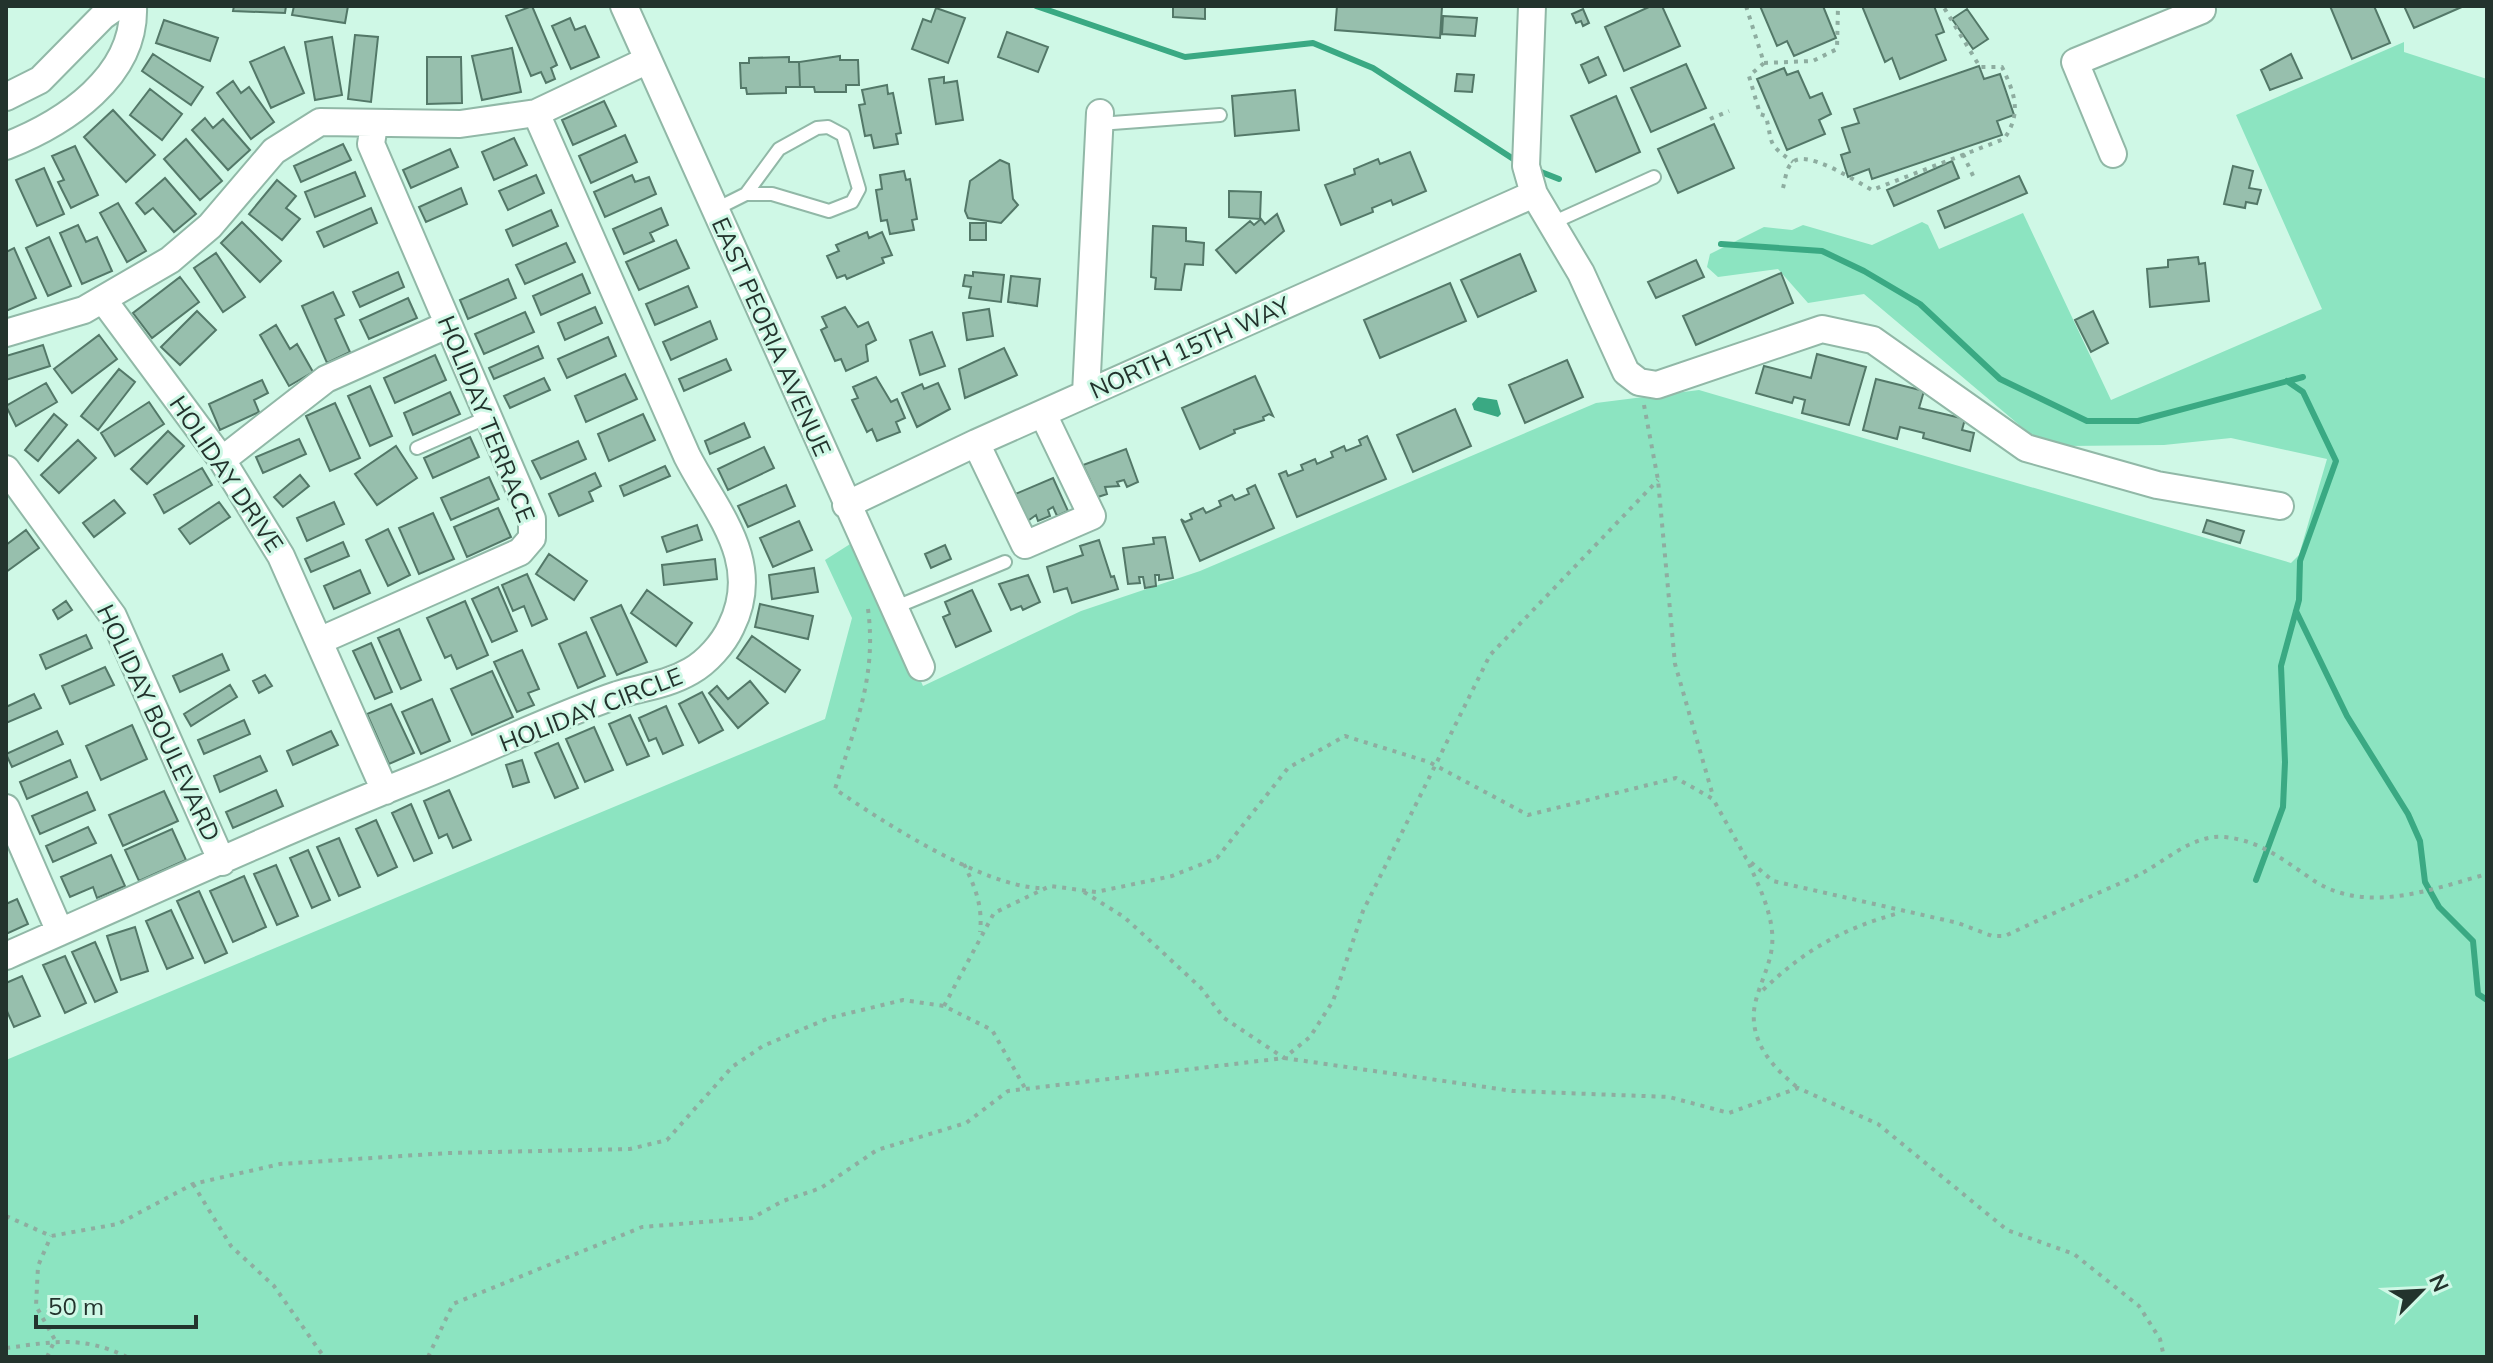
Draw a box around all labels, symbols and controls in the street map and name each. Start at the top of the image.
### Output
street label: EAST PEORIA AVENUE [706,213,838,461]
street label: NORTH 15TH WAY [1085,289,1295,405]
street label: HOLIDAY TERRACE [432,311,542,526]
street label: HOLIDAY DRIVE [163,389,290,557]
street label: HOLIDAY BOULEVARD [91,599,227,846]
street label: HOLIDAY CIRCLE [495,660,686,758]
north arrow [2381,1251,2461,1331]
text: N [2423,1270,2455,1296]
scale bar [36,1279,196,1329]
text: 50 m [48,1291,104,1321]

